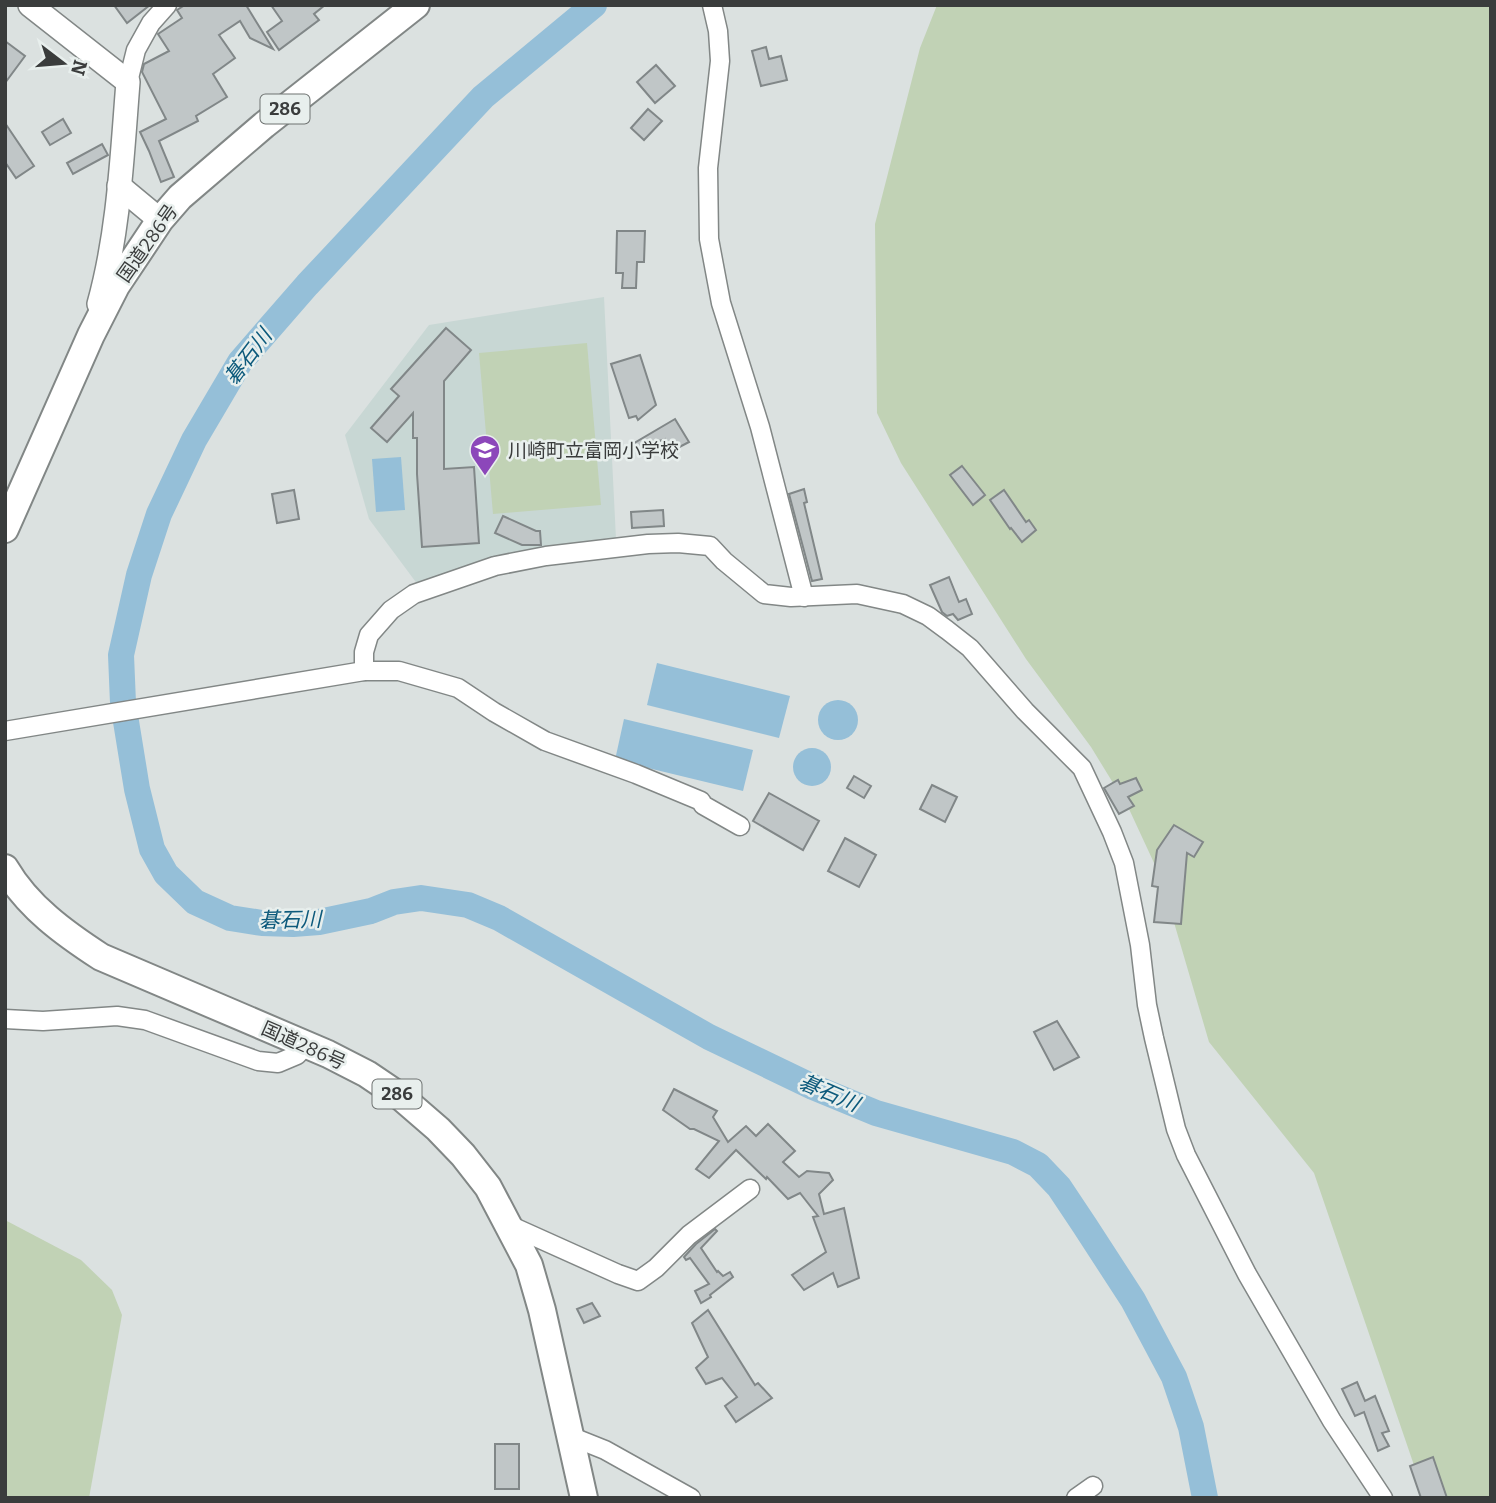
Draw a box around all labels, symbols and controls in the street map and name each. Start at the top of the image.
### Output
north arrow [28,28,98,98]
text: N [66,57,92,78]
road number: 286 [260,94,310,124]
street label: 国道286号 [112,200,183,287]
water label: 碁石川 [219,322,279,390]
school or university icon: 川崎町立富岡小学校 [468,433,502,477]
place label: 川崎町立富岡小学校 [508,439,679,462]
water label: 碁石川 [258,906,324,934]
street label: 国道286号 [258,1017,350,1074]
water label: 碁石川 [795,1069,865,1118]
road number: 286 [372,1079,422,1108]

